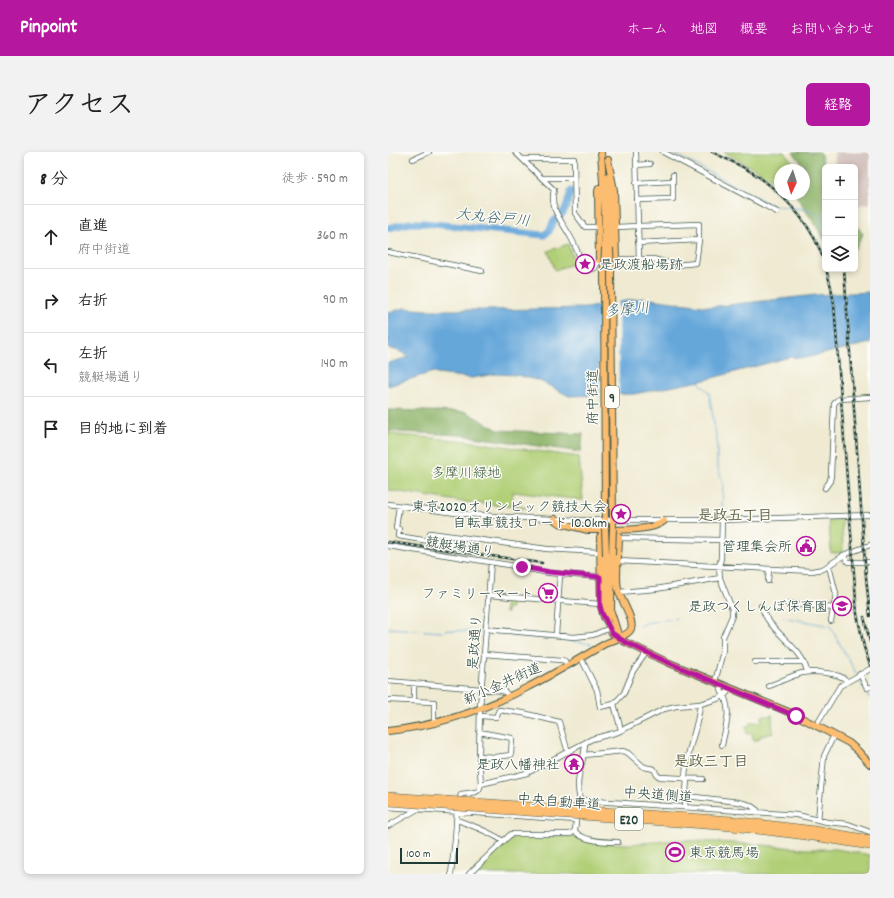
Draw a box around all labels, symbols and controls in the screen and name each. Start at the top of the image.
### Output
text: Pinpoint [20,15,77,42]
text: ホーム [627,20,668,40]
text: 地図 [690,20,718,40]
text: 概要 [740,20,768,40]
text: お問い合わせ [790,20,874,40]
button: 経路 [806,83,870,126]
text: アクセス [24,88,134,128]
north arrow [774,164,810,200]
map controls [822,164,858,272]
button: + [822,164,858,200]
text: 8 分 [40,169,68,193]
text: 徒歩 · 590 m [282,170,348,189]
button: − [822,200,858,236]
water label: 大丸谷戸川 [454,204,531,234]
text: 直進 [78,216,108,238]
icon: ahead [40,226,62,248]
text: 360 m [317,227,348,246]
button: layers [822,236,858,272]
text: 府中街道 [78,241,130,260]
place icon: 是政渡船場跡 [574,253,596,275]
place label: 是政渡船場跡 [599,256,683,276]
icon: right [40,290,62,312]
text: 右折 [78,291,108,313]
text: 90 m [323,291,348,310]
water label: 多摩川 [604,298,651,324]
text: 左折 [78,344,108,366]
icon: left [40,354,62,376]
text: 140 m [321,355,348,374]
text: 競艇場通り [78,369,143,388]
street label: 府中街道 [584,369,604,425]
road number: 9 [605,386,619,408]
icon: arrive [40,418,62,440]
text: 目的地に到着 [78,419,168,441]
park label: 多摩川緑地 [431,464,501,484]
place label: 東京2020オリンピック競技大会 自転車競技 ロード 10.0km [412,498,607,534]
place icon: 東京2020オリンピック競技大会 自転車競技 ロード 10.0km [610,503,632,525]
district label: 是政五丁目 [697,506,773,528]
street label: 競艇場通り [424,533,496,563]
public building icon: 管理集会所 [795,535,817,557]
place label: 管理集会所 [722,538,792,558]
route end [513,558,531,576]
supermarket icon: ファミリーマート [537,582,559,604]
place label: ファミリーマート [422,585,534,605]
school or university icon: 是政つくしんぼ保育園 [831,595,853,617]
place label: 是政つくしんぼ保育園 [688,598,828,618]
street label: 是政通り [464,614,488,671]
street label: 新小金井街道 [460,659,545,711]
route start [787,707,805,725]
district label: 是政三丁目 [673,752,749,774]
temple icon: 是政八幡神社 [563,753,585,775]
place label: 是政八幡神社 [476,756,560,776]
street label: 中央道側道 [622,784,693,808]
street label: 中央自動車道 [516,790,601,816]
road number: E20 [615,808,643,830]
sports icon: 東京競馬場 [664,841,686,863]
place label: 東京競馬場 [689,844,759,864]
scale bar [400,846,458,865]
text: 100 m [406,847,430,863]

